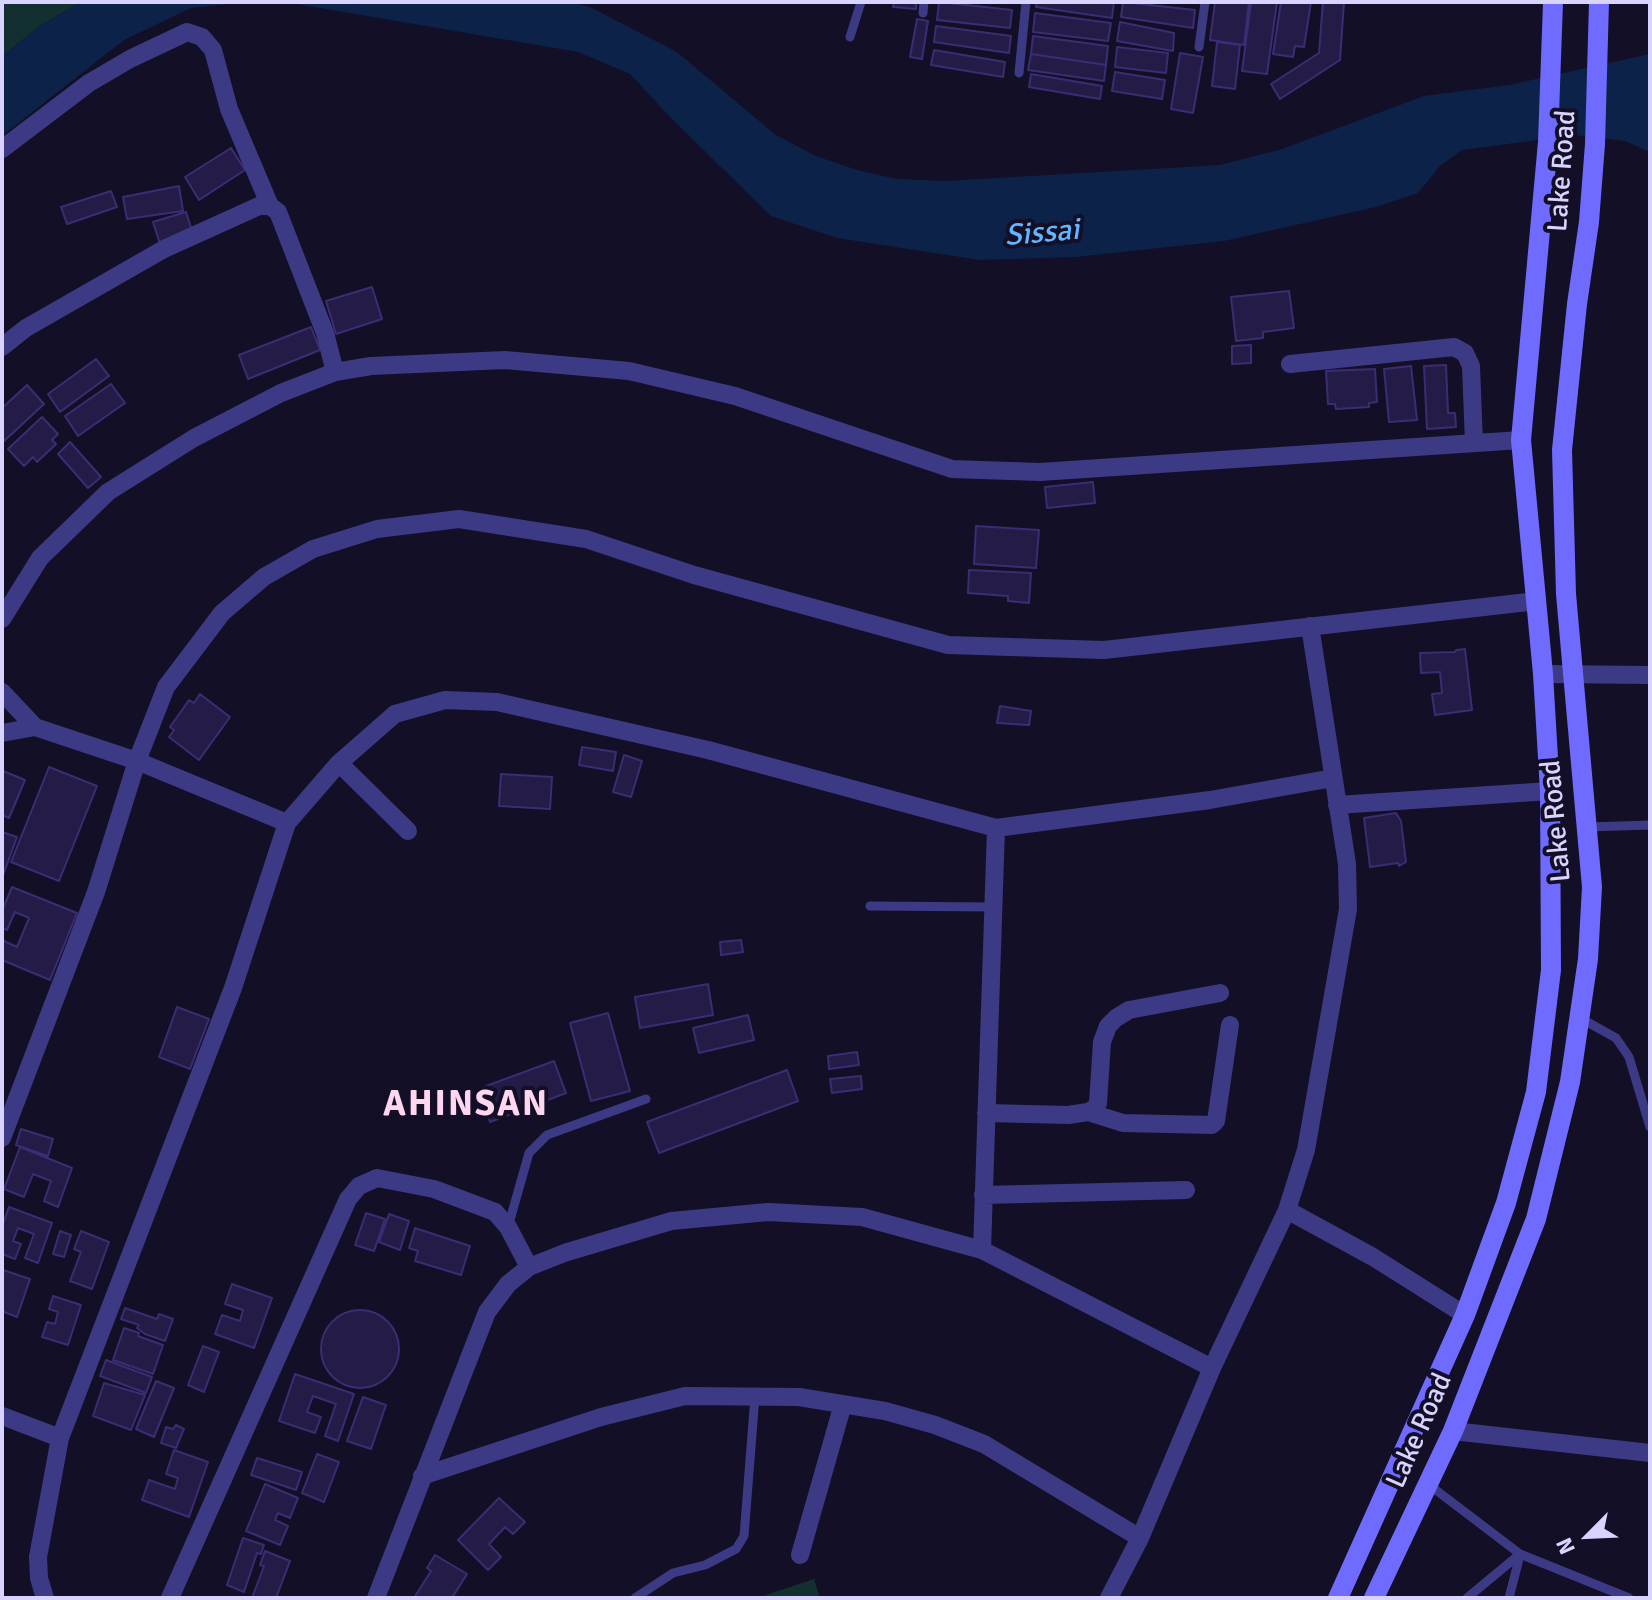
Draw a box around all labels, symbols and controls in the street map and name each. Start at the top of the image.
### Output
street label: Lake Road [1542,109,1584,233]
water label: Sissai [1003,213,1081,255]
street label: Lake Road [1535,759,1579,883]
district label: AHINSAN [383,1084,549,1128]
street label: Lake Road [1380,1368,1460,1494]
north arrow [1548,1496,1628,1576]
text: N [1550,1533,1581,1558]

